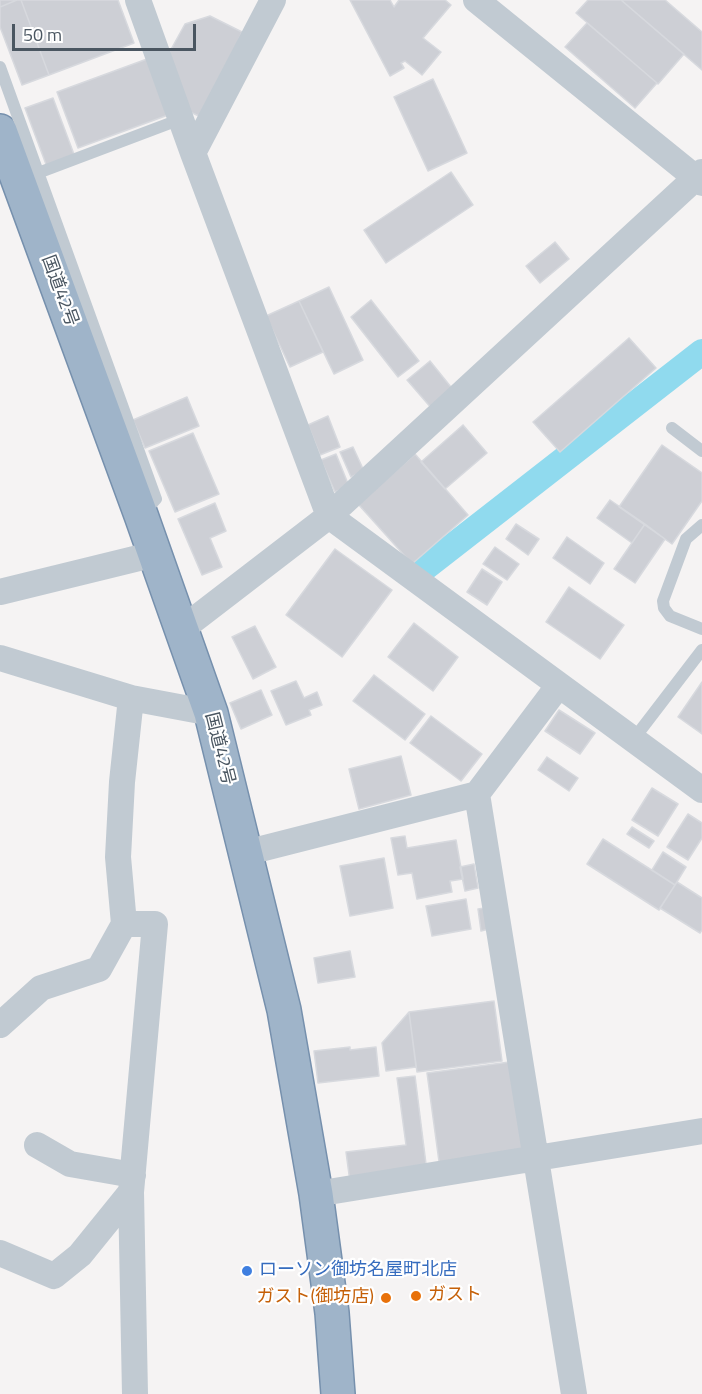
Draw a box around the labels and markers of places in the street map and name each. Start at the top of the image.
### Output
place label: ローソン御坊名屋町北店 [259,1260,457,1282]
marker: ローソン御坊名屋町北店 [240,1264,254,1278]
place label: ガスト [428,1285,482,1307]
place label: ガスト(御坊店) [256,1287,374,1309]
marker: ガスト [409,1289,423,1303]
marker: ガスト(御坊店) [379,1291,393,1305]

